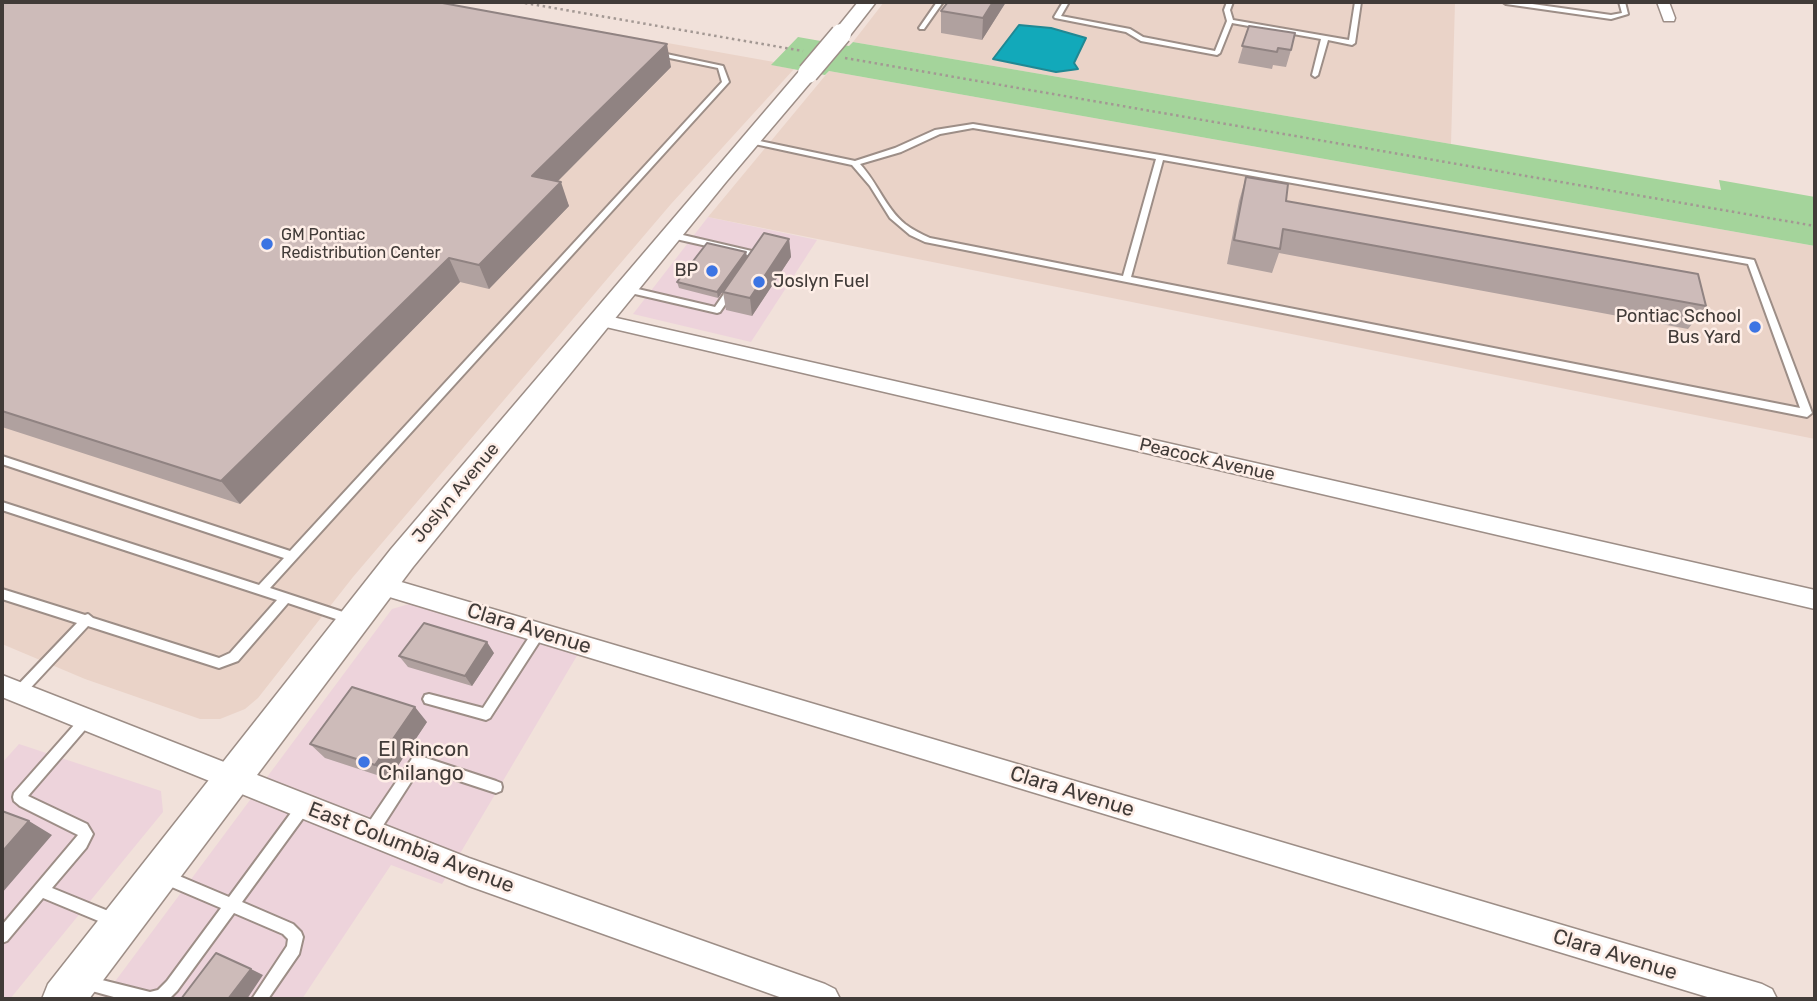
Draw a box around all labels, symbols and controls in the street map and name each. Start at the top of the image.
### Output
place label: GM Pontiac Redistribution Center [281,225,441,263]
marker: GM Pontiac Redistribution Center [259,236,275,252]
place label: BP [674,260,698,282]
marker: BP [704,263,720,279]
place label: Joslyn Fuel [773,271,869,293]
marker: Joslyn Fuel [751,274,767,290]
place label: Pontiac School Bus Yard [1616,306,1741,348]
marker: Pontiac School Bus Yard [1747,319,1763,335]
street label: Peacock Avenue [1137,434,1277,486]
street label: Joslyn Avenue [408,439,504,547]
street label: Clara Avenue [464,598,594,660]
place label: El Rincon Chilango [378,737,469,787]
marker: El Rincon Chilango [356,754,372,770]
street label: Clara Avenue [1007,761,1137,823]
street label: East Columbia Avenue [304,797,518,899]
street label: Clara Avenue [1550,924,1680,986]

